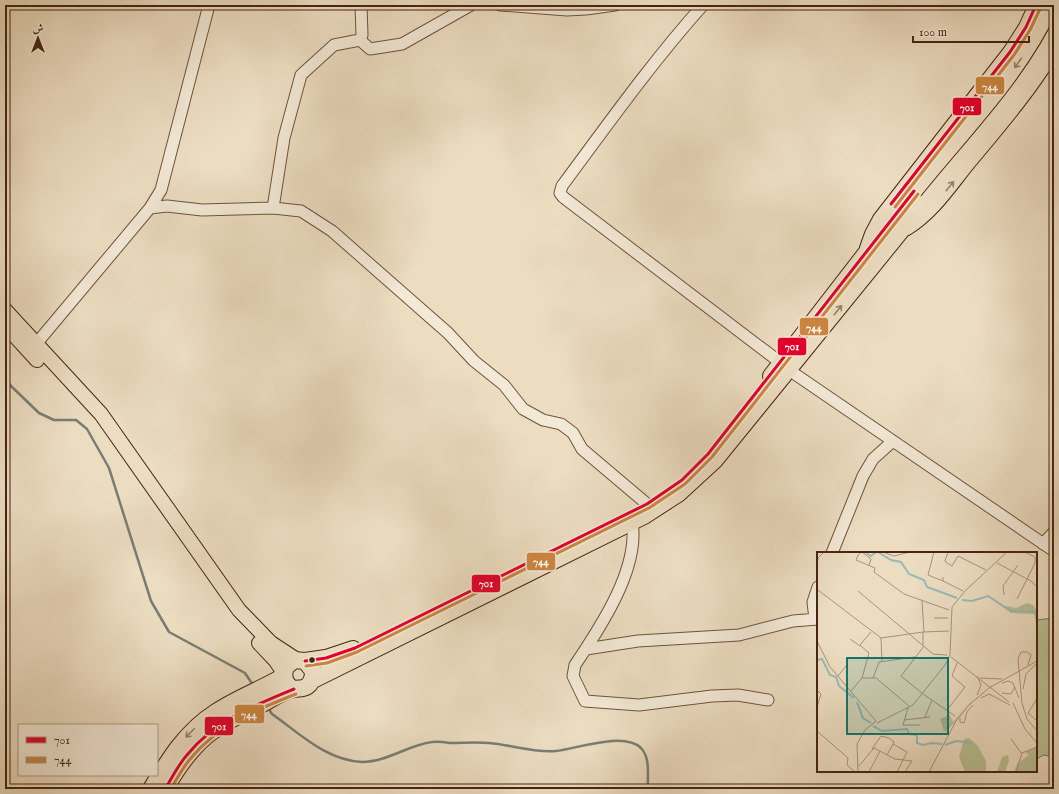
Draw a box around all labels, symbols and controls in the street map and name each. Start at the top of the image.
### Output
north arrow [18,18,58,58]
scale bar [913,18,1029,44]
text: ش [33,22,44,36]
text: 100 m [919,25,947,40]
one-way arrow [1014,57,1022,68]
line badge: 744 [975,76,1005,95]
text: 744 [982,80,999,94]
line badge: 701 [952,97,982,116]
text: 701 [960,101,974,115]
one-way arrow [945,180,954,191]
one-way arrow [834,304,842,315]
line badge: 744 [799,317,829,336]
text: 744 [806,321,823,335]
line badge: 701 [777,337,807,356]
text: 701 [785,340,799,354]
line badge: 744 [526,552,556,571]
inset map [817,552,1037,772]
text: 744 [533,555,550,569]
line badge: 701 [471,574,501,593]
text: 701 [479,577,493,591]
unlabelled marker [307,655,317,665]
line badge: 744 [234,704,265,724]
text: 744 [241,708,258,722]
line badge: 701 [204,716,234,736]
text: 701 [212,720,226,734]
legend [18,724,158,776]
one-way arrow [185,728,195,738]
text: 701 [54,733,70,748]
text: 744 [54,753,71,768]

